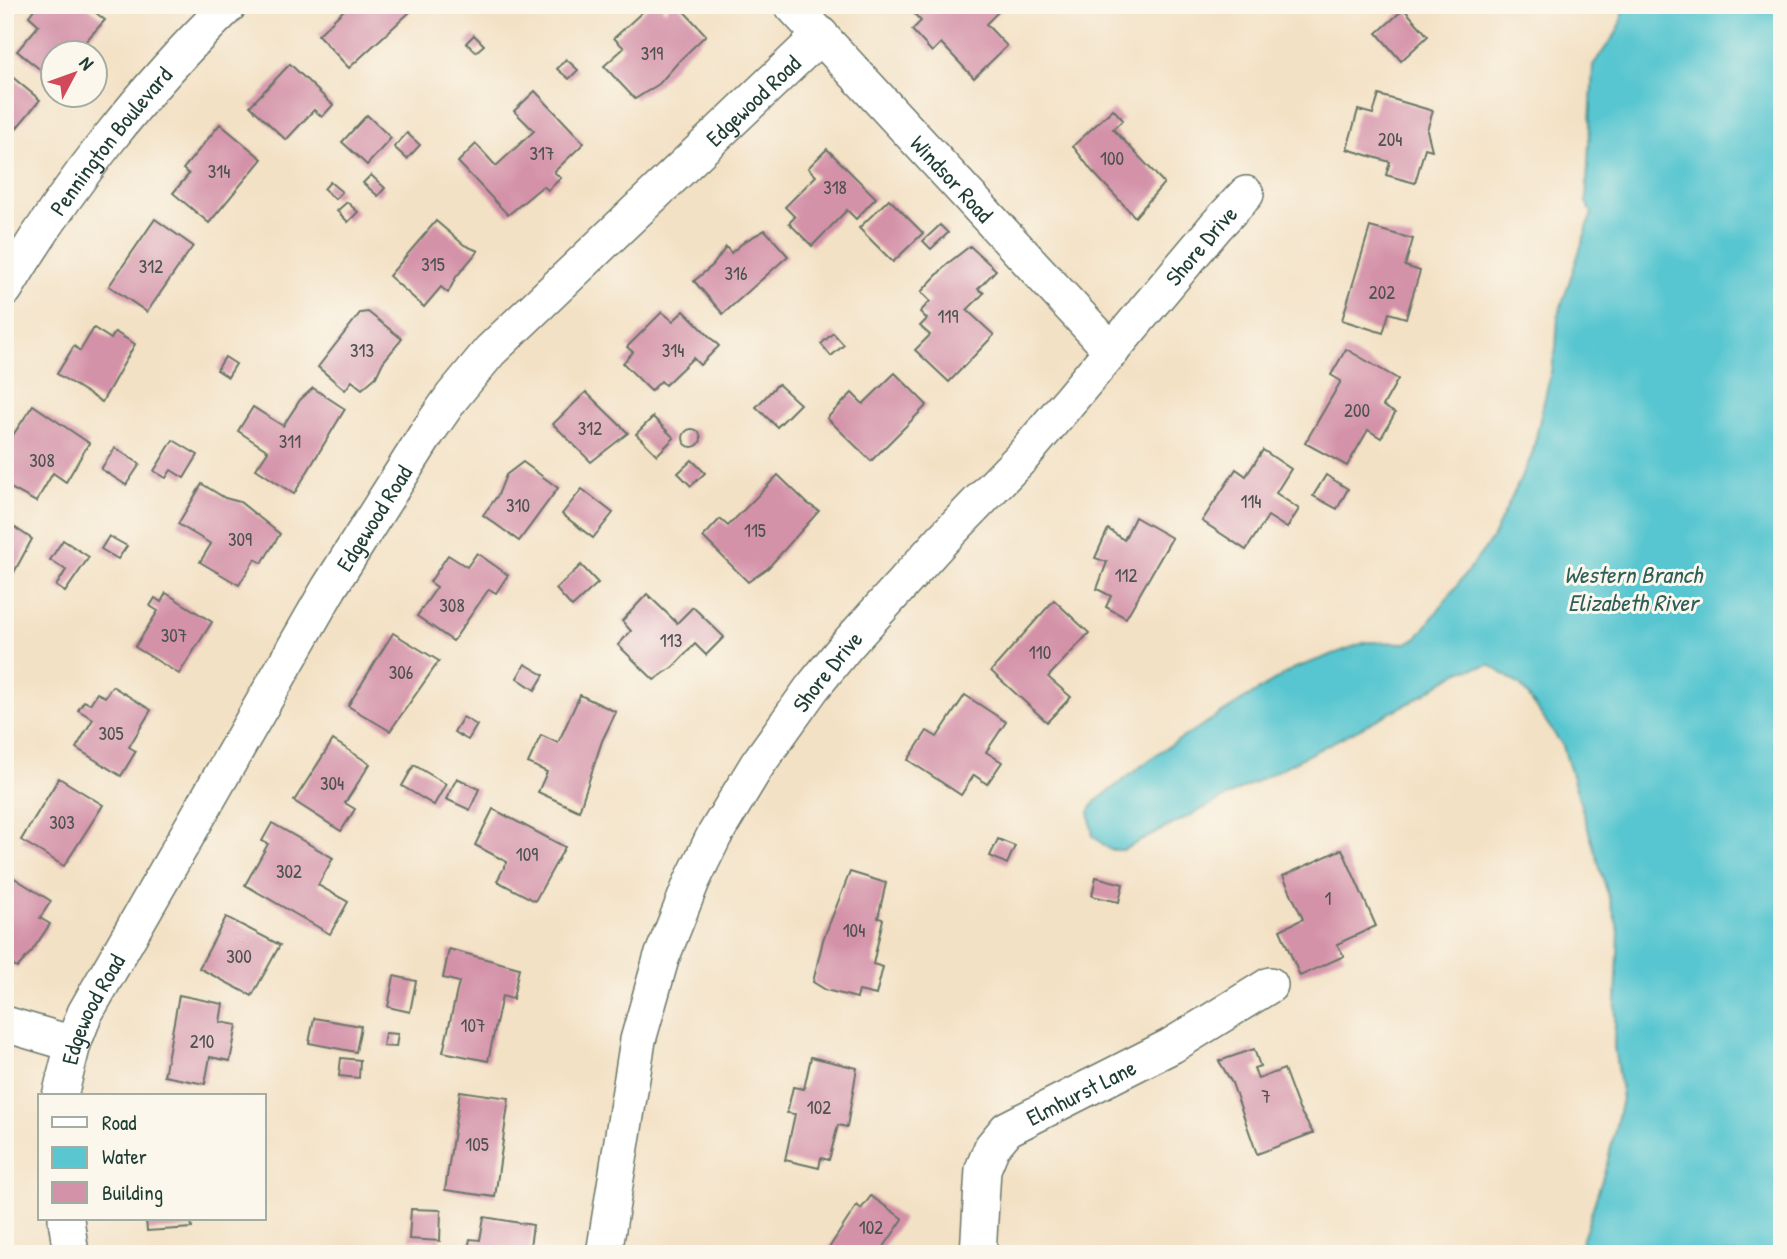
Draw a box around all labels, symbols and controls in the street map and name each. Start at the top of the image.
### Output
north arrow [38,38,108,108]
house number: 319 [641,40,663,66]
street label: Edgewood Road [699,48,807,153]
text: N [74,51,100,75]
street label: Pennington Boulevard [42,60,178,221]
house number: 204 [1378,126,1402,152]
street label: Windsor Road [904,128,1001,229]
house number: 317 [530,140,554,166]
house number: 100 [1100,145,1124,171]
house number: 314 [208,158,230,184]
house number: 318 [823,174,847,200]
street label: Shore Drive [1157,198,1243,292]
house number: 315 [421,251,445,277]
house number: 312 [139,253,163,279]
house number: 316 [725,260,748,286]
house number: 202 [1369,279,1395,305]
house number: 119 [938,303,958,329]
house number: 313 [350,337,374,363]
house number: 314 [662,337,684,363]
house number: 200 [1344,397,1370,423]
house number: 312 [578,415,602,441]
house number: 311 [279,428,301,454]
house number: 308 [29,447,55,473]
street label: Edgewood Road [328,459,419,577]
house number: 114 [1241,488,1261,514]
house number: 310 [506,492,530,518]
house number: 115 [744,517,766,543]
house number: 309 [228,526,252,552]
water label: Western Branch Elizabeth River [1564,558,1704,618]
house number: 112 [1115,562,1137,588]
house number: 308 [439,592,465,618]
house number: 307 [161,622,187,648]
street label: Shore Drive [785,623,869,718]
house number: 113 [660,627,682,653]
house number: 110 [1029,639,1051,665]
house number: 306 [389,659,413,685]
house number: 305 [98,720,124,746]
house number: 304 [320,770,344,796]
house number: 303 [49,809,75,835]
house number: 109 [516,841,538,867]
house number: 302 [276,858,302,884]
house number: 1 [1325,885,1332,911]
house number: 104 [843,917,865,943]
house number: 300 [226,943,252,969]
street label: Edgewood Road [53,948,131,1068]
house number: 107 [461,1012,485,1038]
house number: 210 [190,1028,214,1054]
street label: Elmhurst Lane [1021,1051,1141,1132]
house number: 7 [1261,1083,1271,1109]
legend [38,1094,266,1220]
house number: 102 [807,1094,831,1120]
text: Road [102,1108,136,1137]
house number: 105 [465,1131,489,1157]
text: Water [102,1142,147,1171]
text: Building [102,1178,163,1207]
house number: 102 [859,1214,883,1240]

